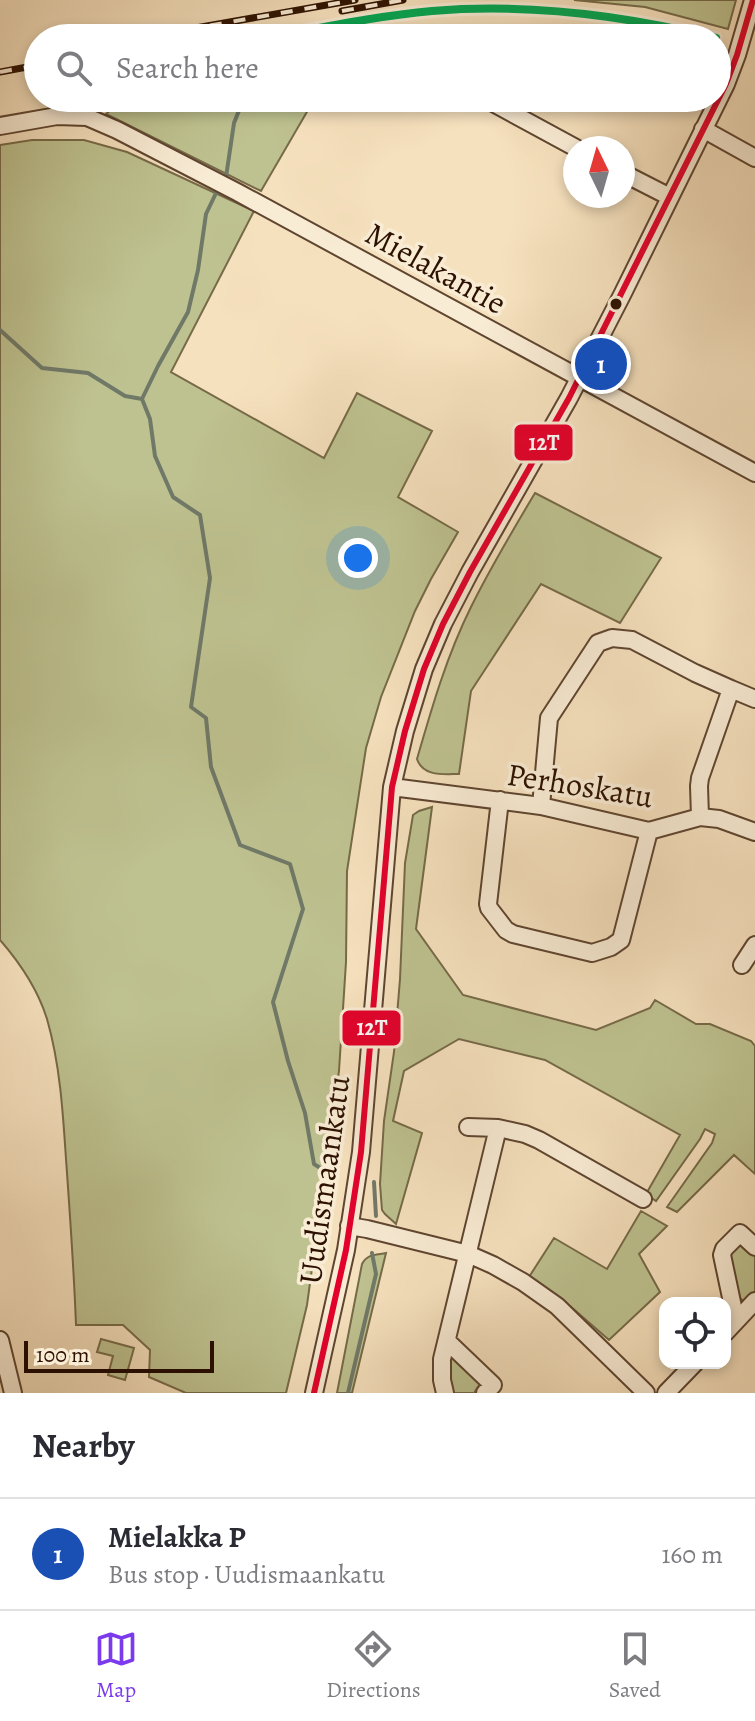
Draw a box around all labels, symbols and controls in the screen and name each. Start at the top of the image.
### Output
search box [24,24,731,112]
icon: search [52,46,96,90]
text: Search here [116,48,259,88]
north arrow [563,136,635,208]
street label: Mielakantie [358,211,514,325]
unlabelled marker [608,296,624,312]
pin: 1 [575,334,627,394]
line badge: 12T [513,423,574,462]
text: 12T [529,428,560,458]
your location [338,538,378,578]
street label: Perhoskatu [504,752,657,818]
line badge: 12T [341,1009,402,1047]
text: 12T [357,1013,388,1043]
street label: Uudismaankatu [288,1072,361,1287]
map controls [659,1297,731,1369]
button: locate [659,1297,731,1369]
scale bar [24,1337,214,1373]
text: 100 m [36,1340,90,1370]
text: Nearby [32,1422,135,1469]
text: Mielakka P [108,1517,245,1557]
text: 1 [53,1537,63,1572]
text: 160 m [661,1537,723,1572]
text: Bus stop · Uudismaankatu [108,1557,385,1592]
tab: Map [94,1627,138,1705]
tab: Directions [326,1627,421,1705]
tab: Saved [609,1627,661,1705]

